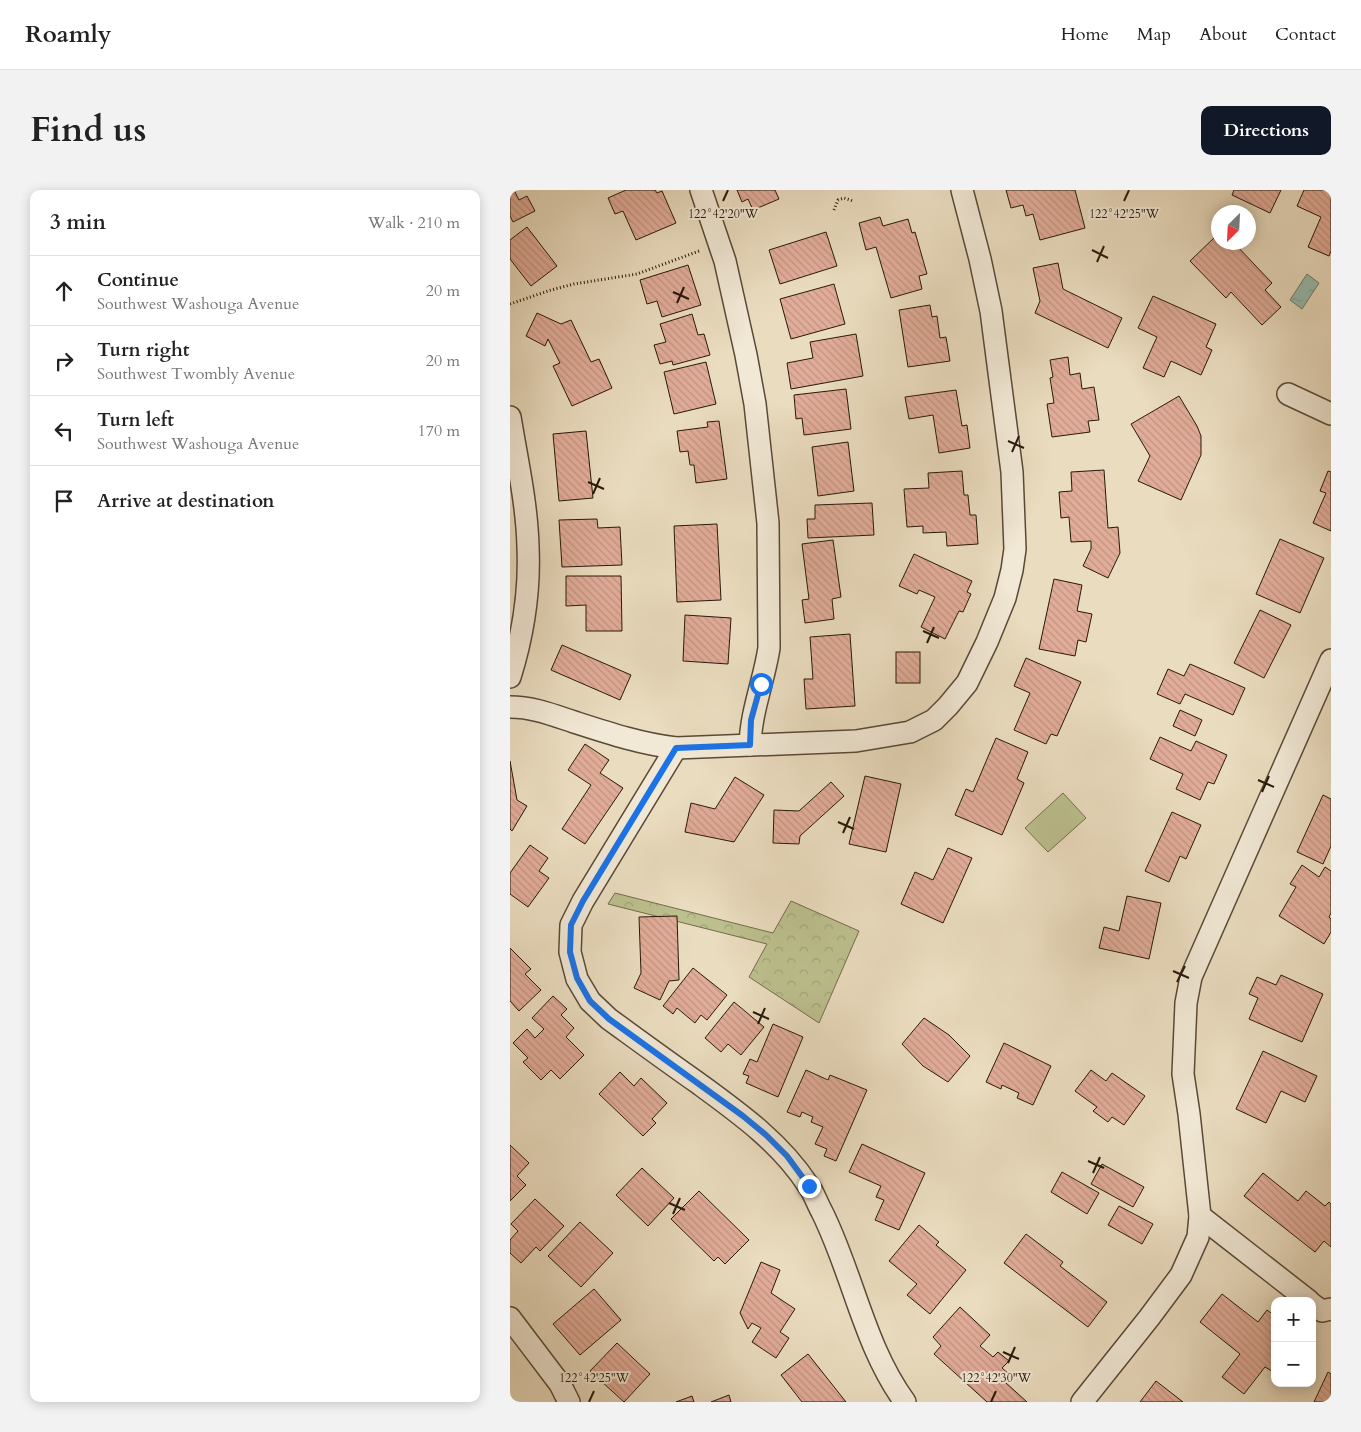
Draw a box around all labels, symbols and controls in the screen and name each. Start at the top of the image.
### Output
text: Roamly [25,18,111,51]
text: Home [1061,22,1109,47]
text: Map [1137,22,1171,47]
text: About [1199,22,1247,47]
text: Contact [1275,22,1336,47]
text: Find us [30,106,146,154]
button: Directions [1201,106,1331,155]
north arrow [1211,205,1256,250]
text: 122°42'20"W [688,206,759,222]
text: 122°42'25"W [1089,206,1160,222]
text: 3 min [50,208,106,237]
text: Walk · 210 m [368,212,460,234]
text: Continue [97,267,179,293]
icon: ahead [50,277,78,305]
text: 20 m [426,280,460,302]
text: Southwest Washouga Avenue [97,293,299,315]
text: Turn right [97,337,189,363]
icon: right [50,347,78,375]
text: 20 m [426,350,460,372]
text: Southwest Twombly Avenue [97,363,295,385]
text: Turn left [97,407,174,433]
icon: left [50,417,78,445]
text: 170 m [418,420,460,442]
text: Southwest Washouga Avenue [97,433,299,455]
icon: arrive [50,487,78,515]
text: Arrive at destination [97,488,274,514]
route start [750,673,773,696]
route end [798,1175,821,1198]
map controls [1271,1297,1316,1387]
button: + [1271,1297,1316,1342]
button: − [1271,1342,1316,1387]
text: 122°42'25"W [559,1370,630,1386]
text: 122°42'30"W [961,1370,1032,1386]

